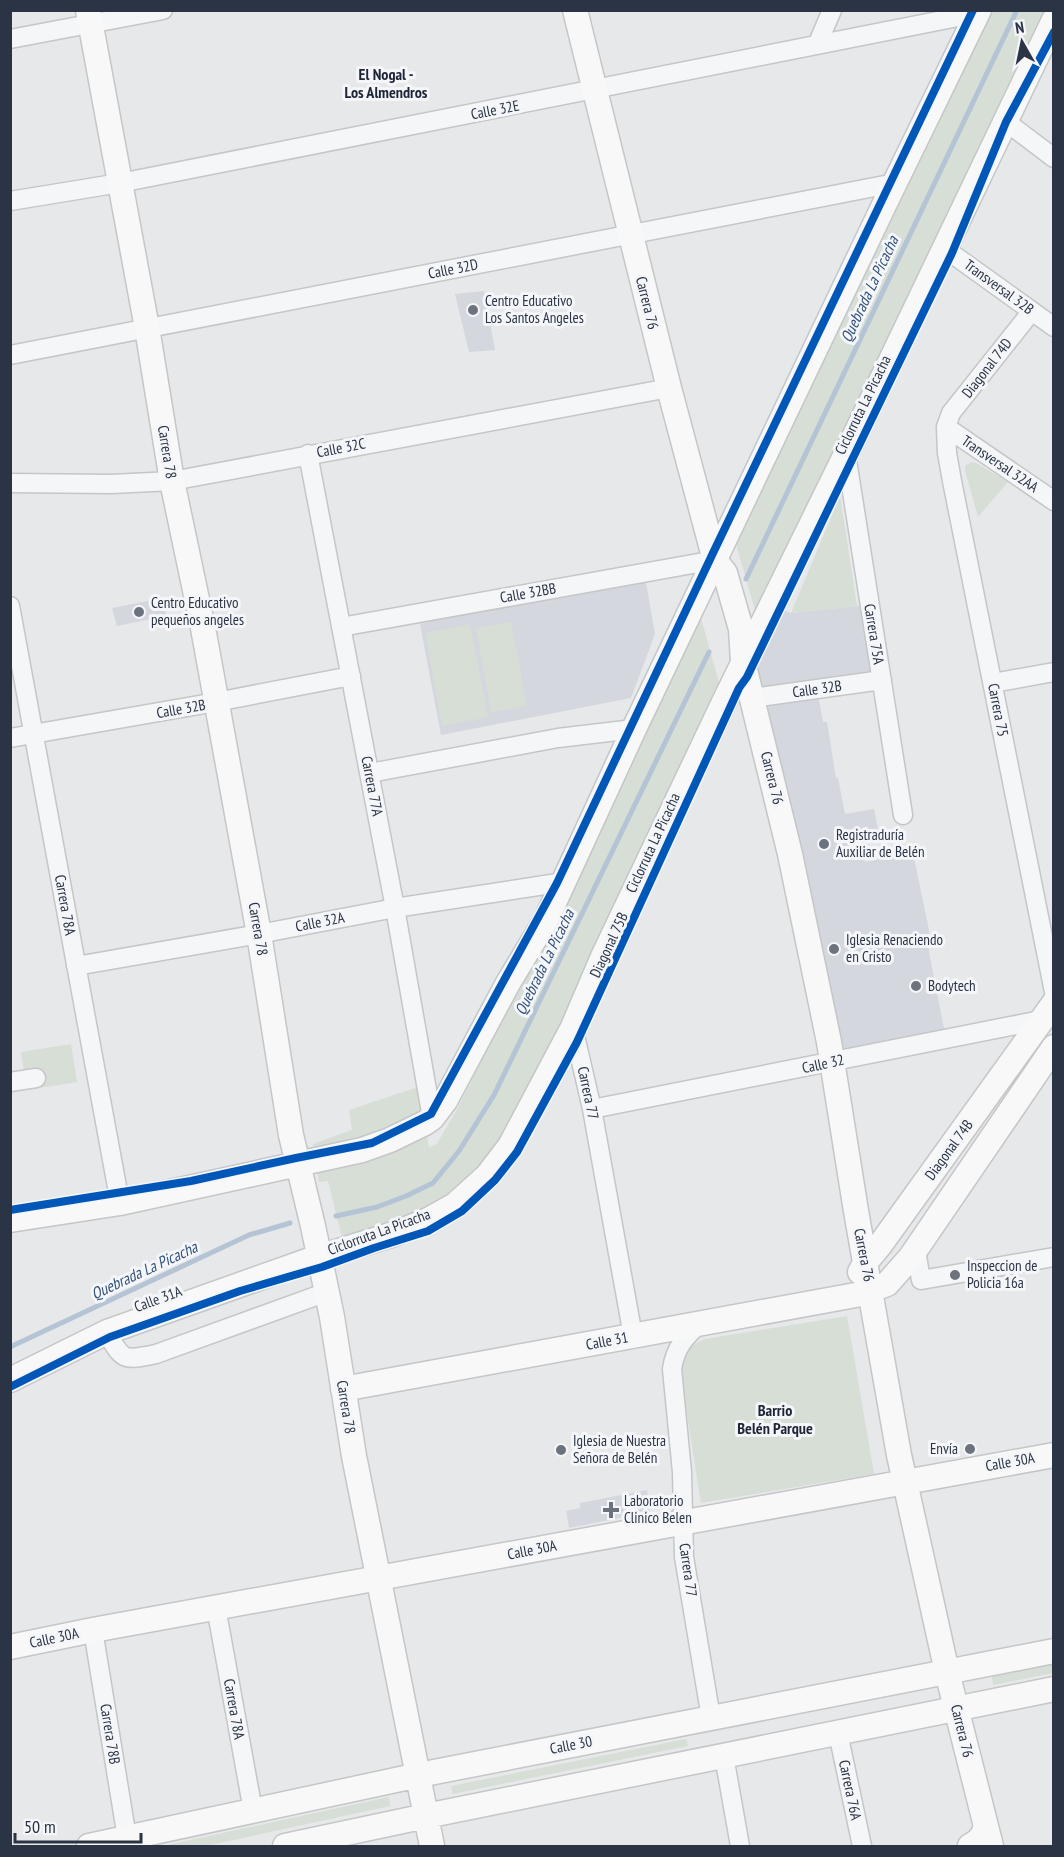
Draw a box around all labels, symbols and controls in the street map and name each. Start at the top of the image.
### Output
north arrow [992,12,1052,72]
text: N [1014,17,1025,38]
district label: El Nogal - Los Almendros [345,64,428,102]
street label: Calle 32E [469,96,521,124]
water label: Quebrada La Picacha [836,231,903,345]
street label: Calle 32D [426,254,480,283]
street label: Transversal 32B [961,255,1038,318]
street label: Carrera 76 [632,274,663,332]
place label: Centro Educativo Los Santos Angeles [485,291,584,327]
marker: Centro Educativo Los Santos Angeles [466,303,480,317]
street label: Diagonal 74D [957,334,1016,401]
street label: Ciclorruta La Picacha [830,352,895,457]
street label: Carrera 78 [154,424,181,480]
street label: Transversal 32AA [958,431,1043,497]
street label: Calle 32C [315,433,367,462]
street label: Calle 32BB [498,578,557,607]
place label: Centro Educativo pequeños angeles [151,593,244,629]
street label: Carrera 75A [860,602,889,666]
marker: Centro Educativo pequeños angeles [132,605,146,619]
street label: Calle 32B [791,676,843,701]
street label: Carrera 75 [984,682,1013,738]
street label: Calle 32B [155,695,207,722]
street label: Carrera 76 [757,749,788,807]
street label: Carrera 77A [357,754,388,818]
street label: Ciclorruta La Picacha [621,790,684,896]
place label: Registraduría Auxiliar de Belén [836,825,925,861]
marker: Registraduría Auxiliar de Belén [817,837,831,851]
street label: Carrera 78A [51,873,80,937]
street label: Carrera 78 [244,901,273,957]
water label: Quebrada La Picacha [510,905,579,1018]
street label: Calle 32A [294,907,347,936]
street label: Diagonal 75B [585,909,632,980]
place label: Iglesia Renaciendo en Cristo [846,930,943,966]
marker: Iglesia Renaciendo en Cristo [827,942,841,956]
place label: Bodytech [928,976,976,995]
marker: Bodytech [909,979,923,993]
street label: Calle 32 [800,1050,846,1077]
street label: Carrera 77 [574,1065,603,1121]
street label: Diagonal 74B [920,1116,977,1184]
street label: Ciclorruta La Picacha [325,1204,433,1259]
street label: Carrera 76 [850,1227,879,1283]
water label: Quebrada La Picacha [88,1236,202,1303]
place label: Inspeccion de Policia 16a [967,1256,1037,1292]
marker: Inspeccion de Policia 16a [948,1268,962,1282]
street label: Calle 31A [131,1281,185,1316]
street label: Calle 31 [584,1327,630,1354]
street label: Carrera 78 [333,1379,360,1435]
district label: Barrio Belén Parque [737,1400,813,1438]
place label: Iglesia de Nuestra Señora de Belén [573,1431,666,1467]
place label: Envía [930,1439,958,1458]
marker: Envía [963,1442,977,1456]
marker: Iglesia de Nuestra Señora de Belén [554,1443,568,1457]
street label: Calle 30A [984,1448,1037,1475]
place label: Laboratorio Clinico Belen [624,1491,692,1527]
marker: Laboratorio Clinico Belen [602,1501,620,1519]
street label: Calle 30A [506,1535,559,1564]
street label: Carrera 77 [675,1542,702,1598]
street label: Calle 30A [28,1623,81,1652]
street label: Carrera 78A [220,1677,249,1741]
street label: Carrera 78B [96,1702,125,1766]
street label: Carrera 76 [947,1702,978,1760]
street label: Calle 30 [548,1731,594,1758]
street label: Carrera 76A [835,1758,866,1823]
scale bar [15,1806,141,1844]
text: 50 m [24,1815,56,1838]

